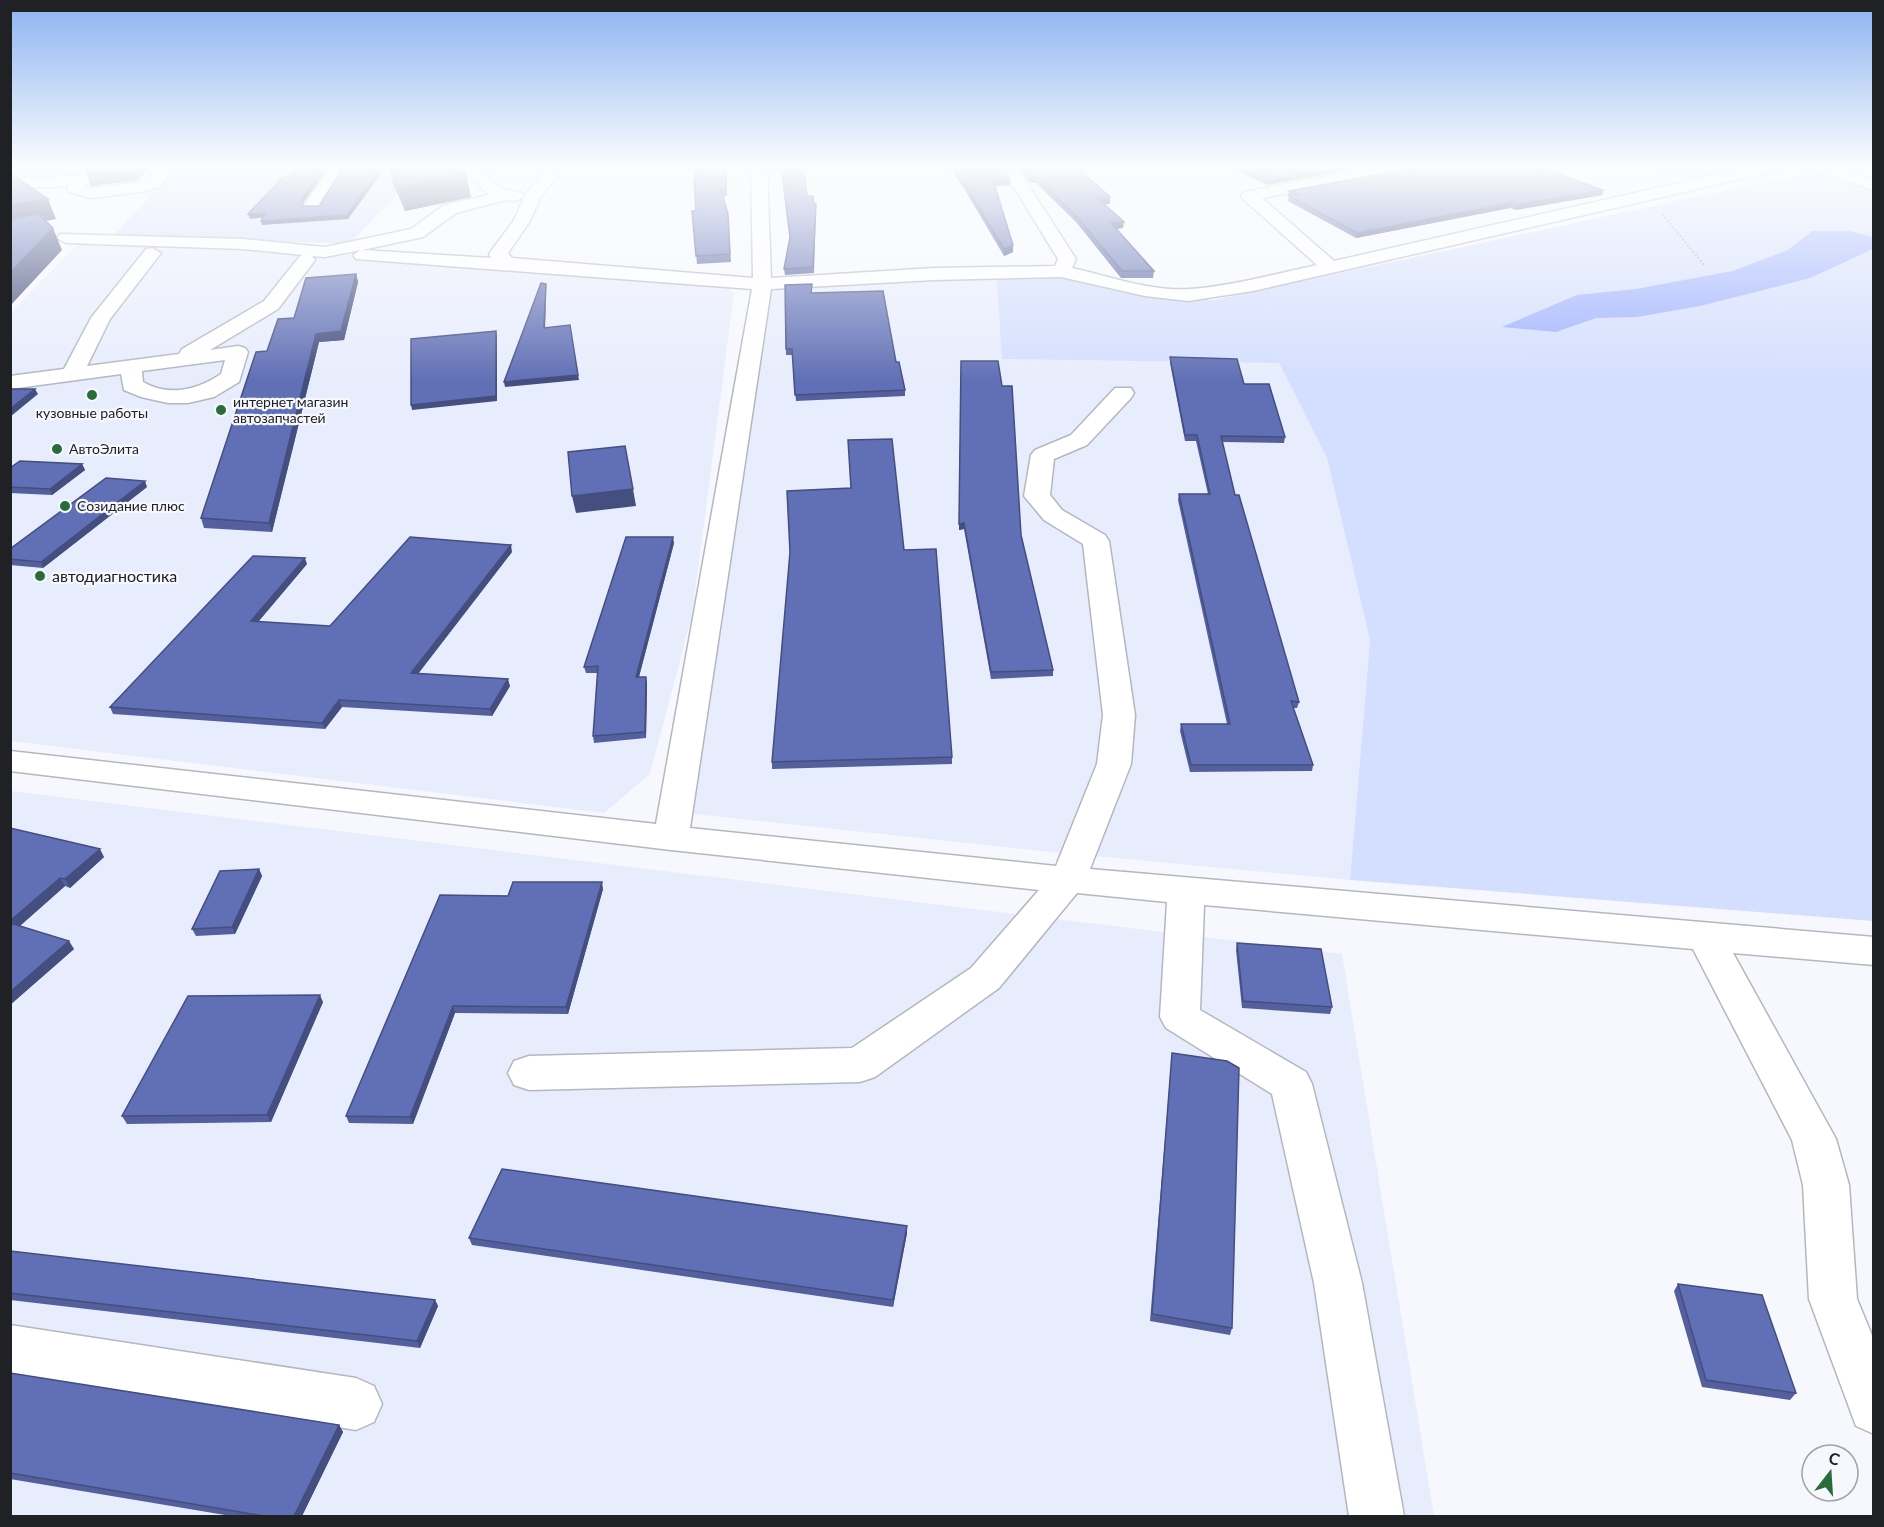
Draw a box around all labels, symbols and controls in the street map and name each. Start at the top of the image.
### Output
marker: кузовные работы [85,388,99,402]
place label: интернет магазин автозапчастей [233,393,349,426]
marker: интернет магазин автозапчастей [214,403,228,417]
place label: кузовные работы [36,404,148,421]
place label: АвтоЭлита [69,440,139,457]
marker: АвтоЭлита [50,442,64,456]
place label: Созидание плюс [77,497,185,514]
marker: Созидание плюс [58,499,72,513]
place label: автодиагностика [52,566,177,585]
marker: автодиагностика [33,569,47,583]
north arrow [1800,1443,1860,1503]
text: С [1827,1448,1843,1469]

